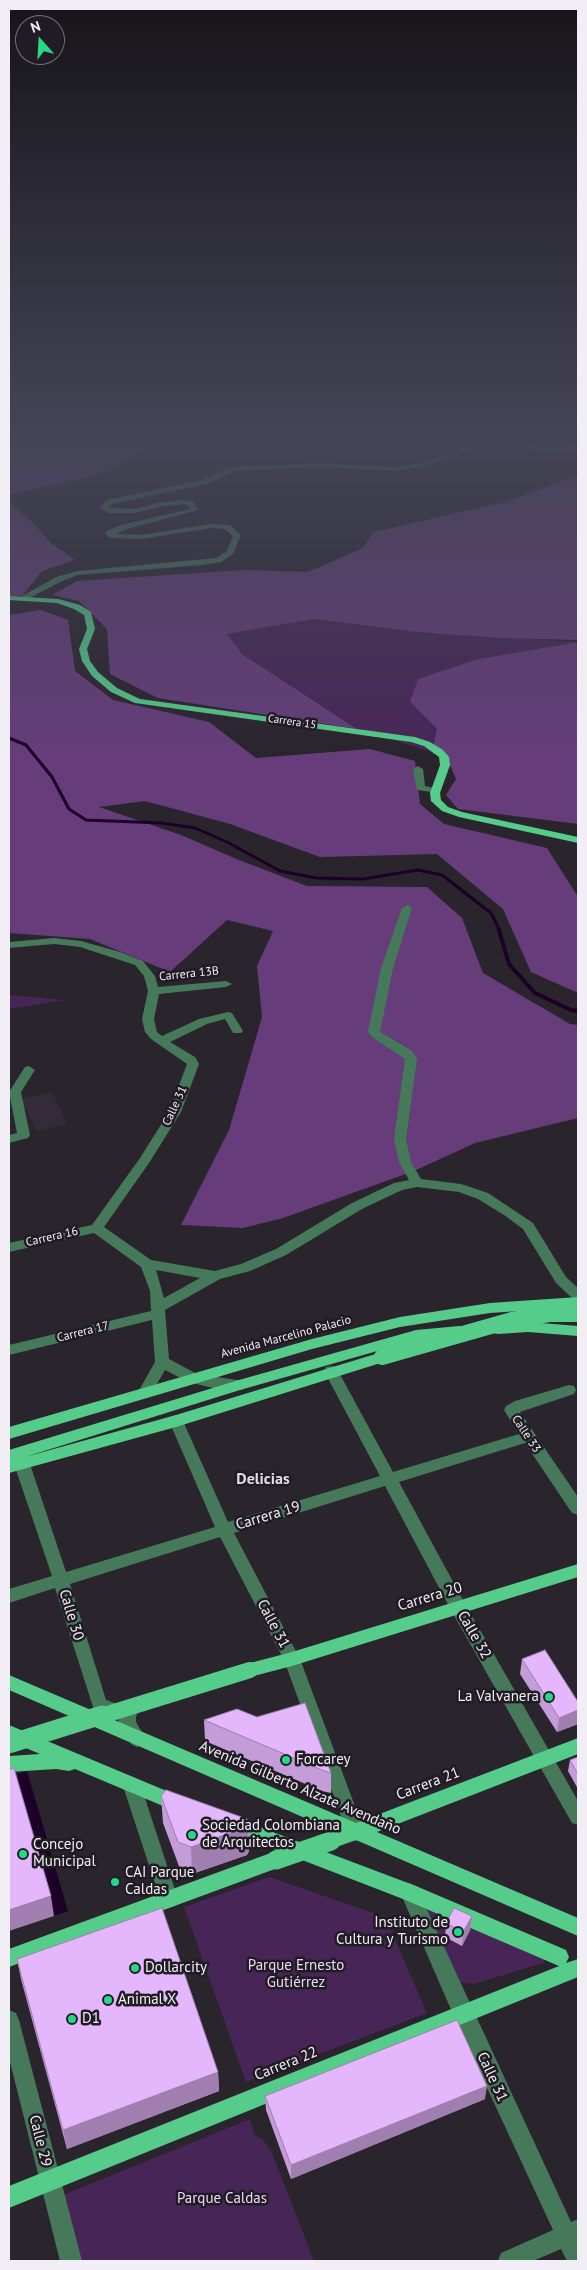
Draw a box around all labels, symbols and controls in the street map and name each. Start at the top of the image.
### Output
north arrow [15,15,65,65]
text: N [28,17,43,37]
street label: Carrera 15 [267,712,317,732]
street label: Carrera 13B [158,964,220,984]
street label: Calle 31 [160,1084,190,1128]
street label: Carrera 16 [24,1224,80,1250]
street label: Avenida Marcelino Palacio [219,1313,353,1361]
street label: Carrera 17 [55,1319,111,1345]
street label: Calle 33 [508,1413,544,1455]
district label: Delicias [236,1469,290,1489]
street label: Carrera 19 [234,1498,302,1534]
street label: Carrera 20 [396,1579,464,1615]
street label: Calle 30 [55,1587,87,1643]
street label: Calle 31 [253,1597,293,1651]
street label: Calle 32 [453,1608,495,1662]
place label: La Valvanera [457,1688,539,1706]
marker: La Valvanera [543,1691,555,1703]
street label: Avenida Gilberto Alzate Avendaño [197,1737,403,1839]
place label: Forcarey [296,1751,350,1769]
marker: Forcarey [280,1754,292,1766]
street label: Carrera 21 [394,1764,462,1804]
place label: Sociedad Colombiana de Arquitectos [202,1817,340,1852]
marker: Sociedad Colombiana de Arquitectos [186,1829,198,1841]
place label: Concejo Municipal [33,1836,96,1871]
marker: Concejo Municipal [17,1848,29,1860]
place label: CAI Parque Caldas [125,1864,194,1899]
marker: CAI Parque Caldas [109,1876,121,1888]
place label: Instituto de Cultura y Turismo [336,1914,448,1949]
marker: Instituto de Cultura y Turismo [452,1926,464,1938]
park label: Parque Ernesto Gutiérrez [248,1957,344,1992]
place label: Dollarcity [145,1959,207,1977]
marker: Dollarcity [129,1962,141,1974]
place label: Animal X [118,1991,176,2009]
marker: Animal X [102,1994,114,2006]
place label: D1 [82,2010,100,2028]
marker: D1 [66,2013,78,2025]
street label: Carrera 22 [252,2043,320,2085]
street label: Calle 31 [473,2049,511,2105]
street label: Calle 29 [25,2113,55,2169]
park label: Parque Caldas [177,2190,267,2208]

